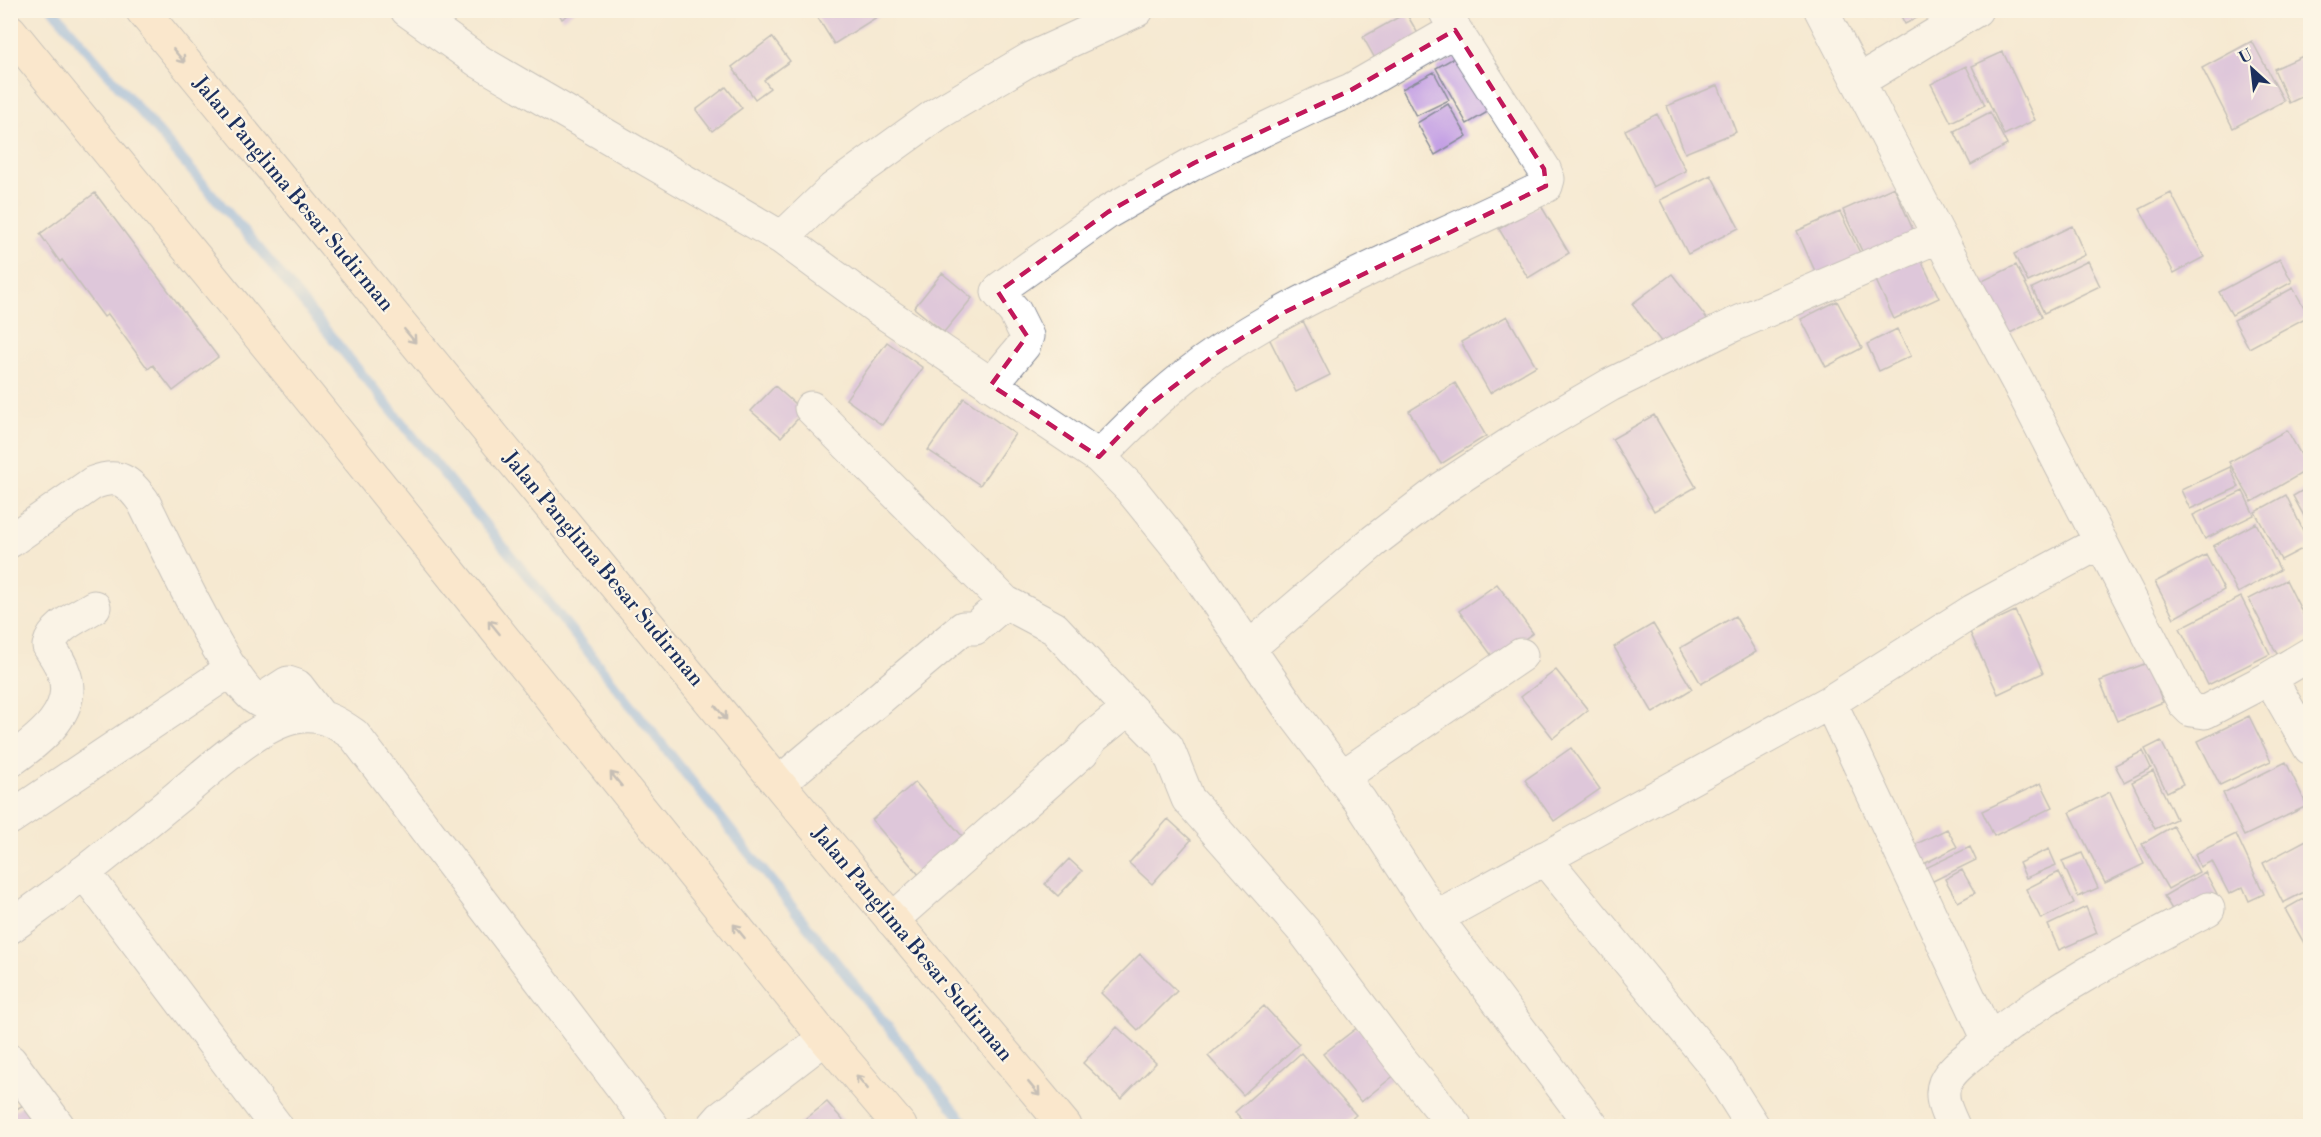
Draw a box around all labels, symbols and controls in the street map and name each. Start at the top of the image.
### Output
north arrow [2222,39,2282,99]
text: U [2236,45,2256,68]
one-way arrow [172,48,186,63]
street label: Jalan Panglima Besar Sudirman [186,70,400,317]
one-way arrow [403,328,417,343]
street label: Jalan Panglima Besar Sudirman [496,445,710,692]
one-way arrow [488,619,501,635]
one-way arrow [714,705,728,720]
one-way arrow [610,771,623,787]
street label: Jalan Panglima Besar Sudirman [805,820,1019,1067]
one-way arrow [732,923,745,939]
one-way arrow [855,1075,869,1090]
one-way arrow [1027,1081,1040,1097]

